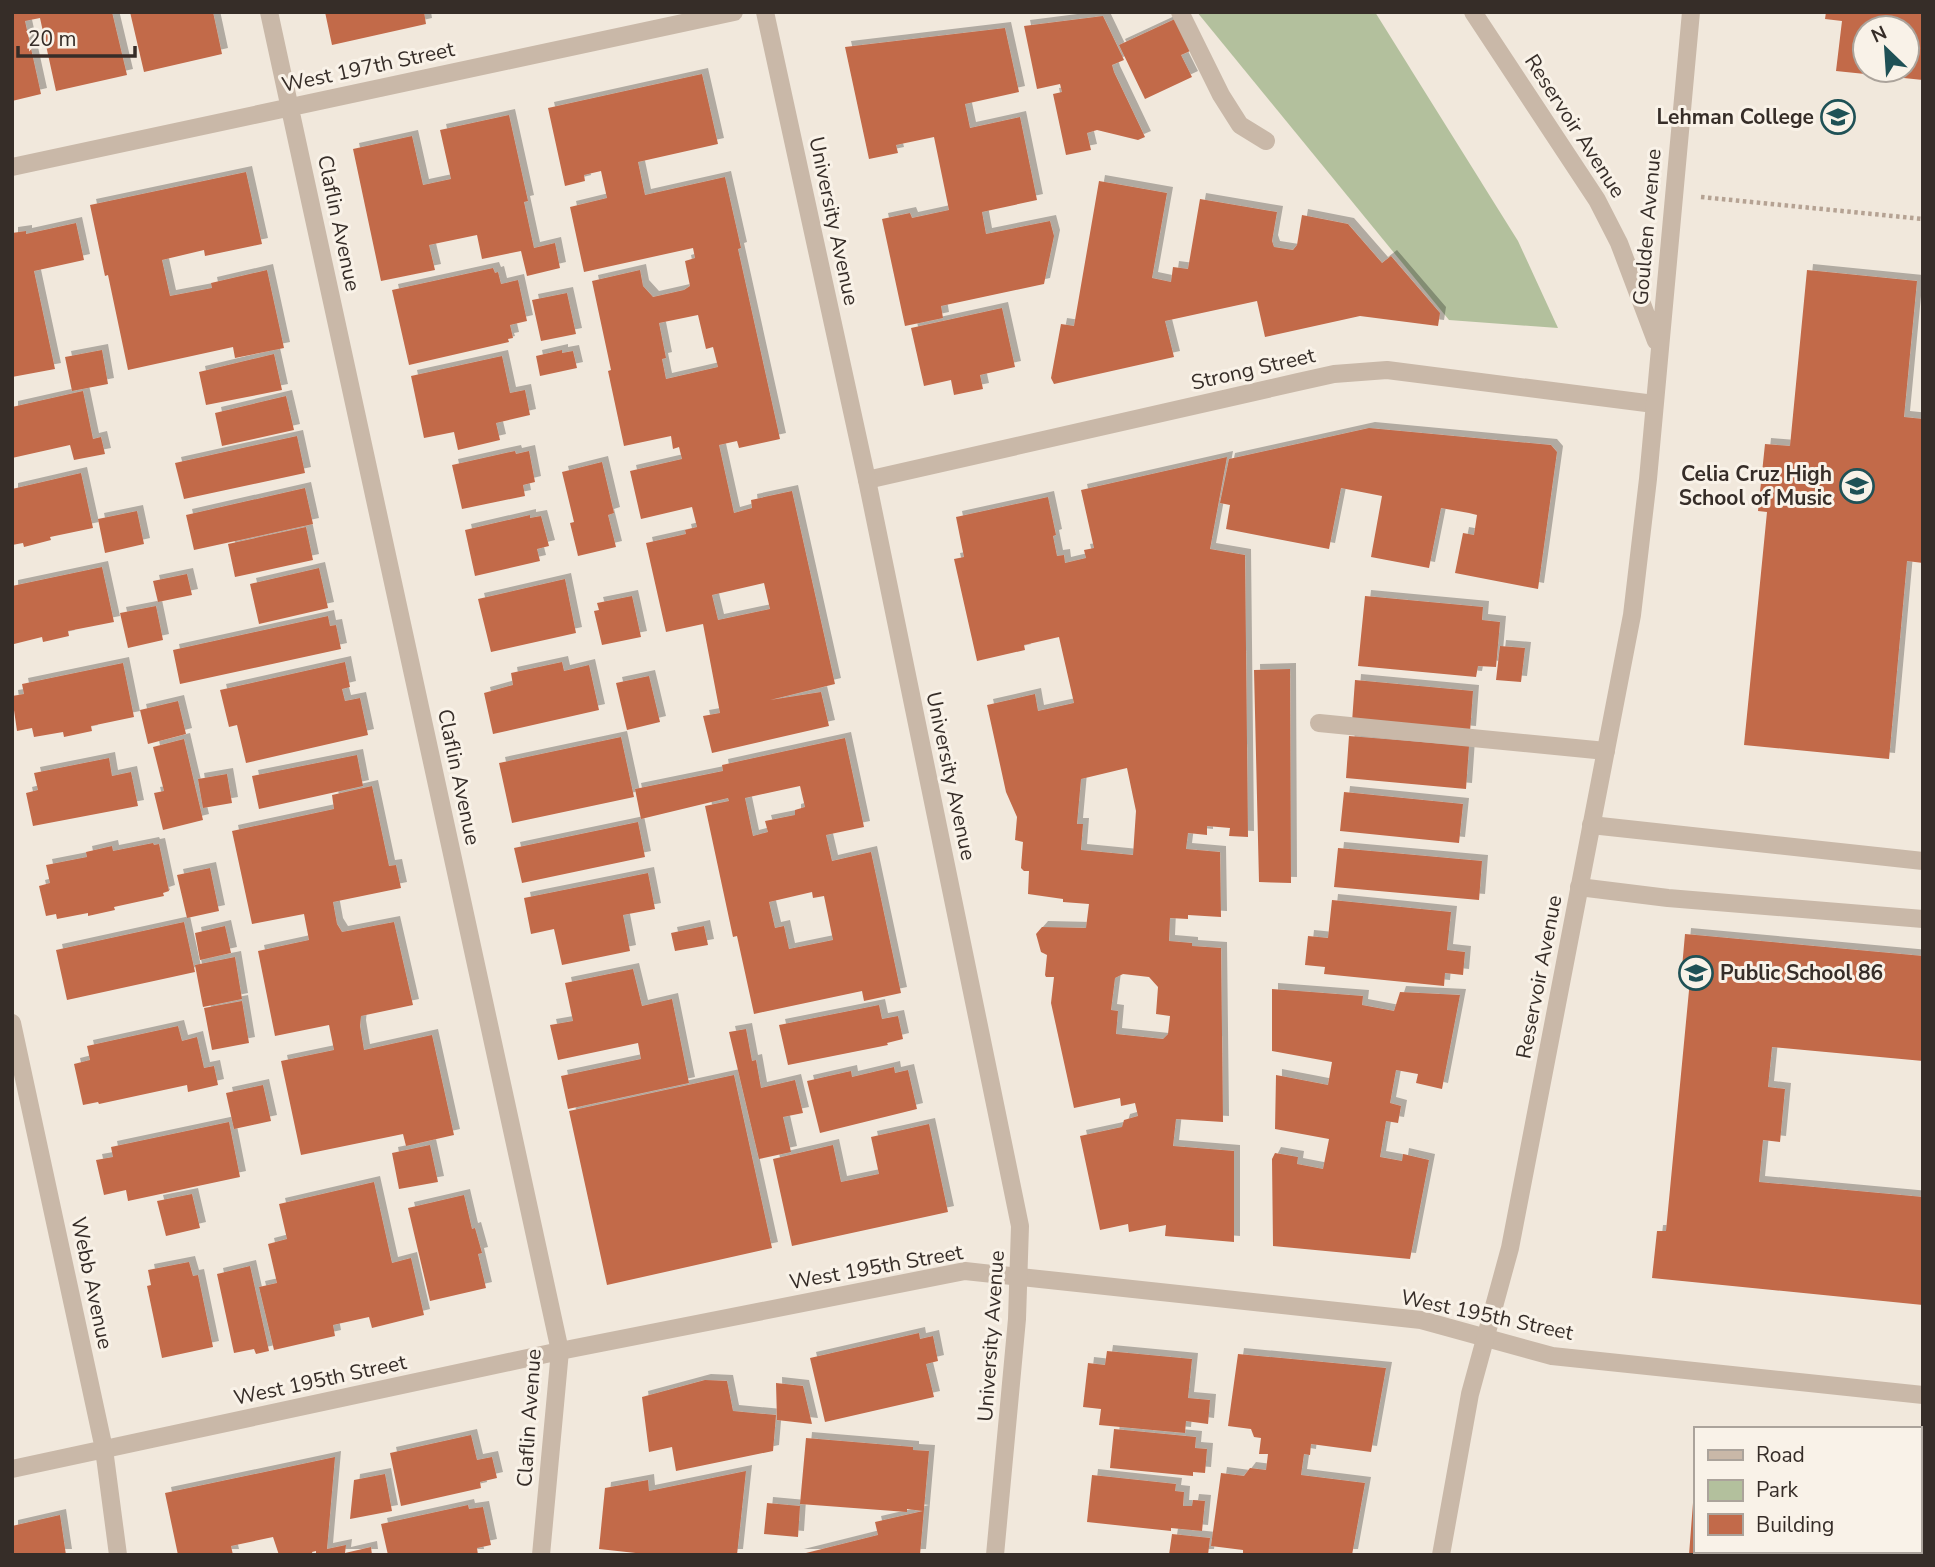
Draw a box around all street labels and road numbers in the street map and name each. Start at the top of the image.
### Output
street label: West 197th Street [279,35,457,99]
street label: Reservoir Avenue [1518,49,1632,203]
street label: University Avenue [802,134,866,308]
street label: Goulden Avenue [1626,148,1668,306]
street label: Claflin Avenue [311,152,367,294]
street label: Strong Street [1188,341,1318,397]
street label: University Avenue [919,689,983,863]
street label: Claflin Avenue [431,706,487,848]
street label: Reservoir Avenue [1509,893,1569,1061]
street label: Webb Avenue [64,1214,120,1352]
street label: West 195th Street [787,1238,966,1296]
street label: University Avenue [971,1250,1011,1422]
street label: West 195th Street [1398,1283,1576,1347]
street label: West 195th Street [231,1348,409,1412]
street label: Claflin Avenue [510,1348,548,1488]

